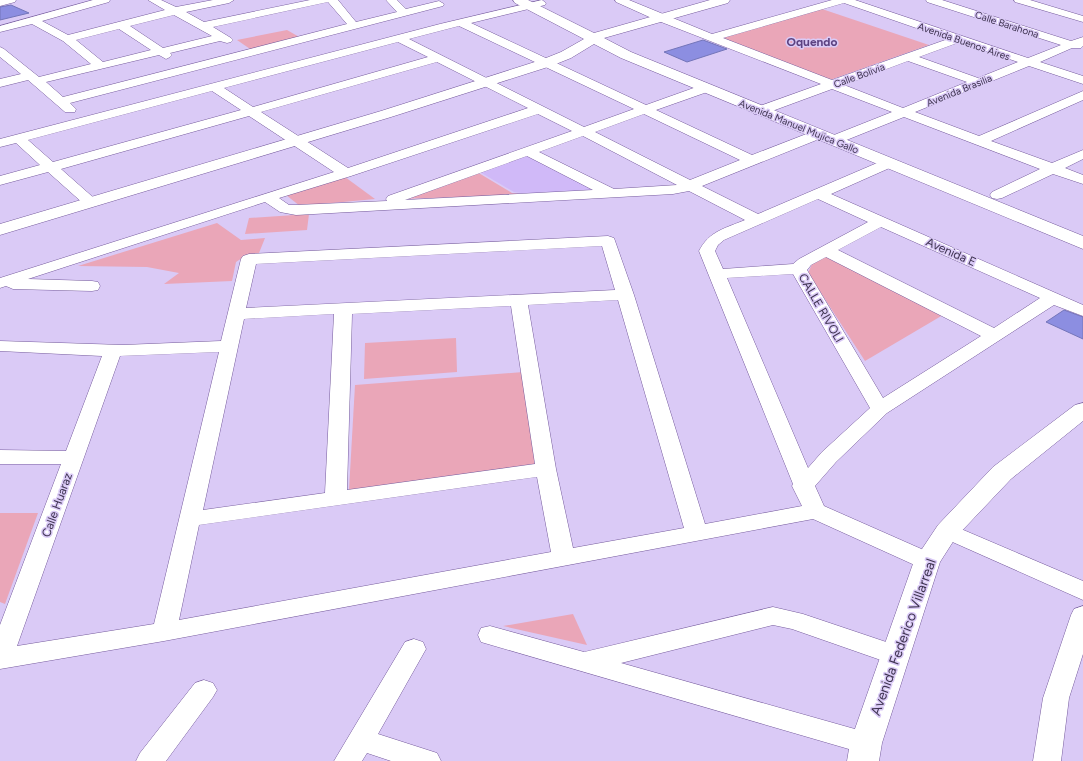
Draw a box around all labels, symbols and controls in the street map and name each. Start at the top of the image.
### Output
street label: Calle Barahona [973,8,1040,41]
street label: Avenida Buenos Aires [916,20,1012,63]
district label: Oquendo [787,35,837,49]
street label: Calle Bolivia [832,60,887,91]
street label: Avenida Brasilia [924,71,994,110]
street label: Avenida Manuel Mujica Gallo [737,96,861,157]
street label: Avenida E [924,235,978,269]
street label: CALLE RIVOLI [796,271,846,345]
street label: Calle Huaraz [39,471,75,539]
street label: Avenida Federico Villarreal [867,556,940,718]

